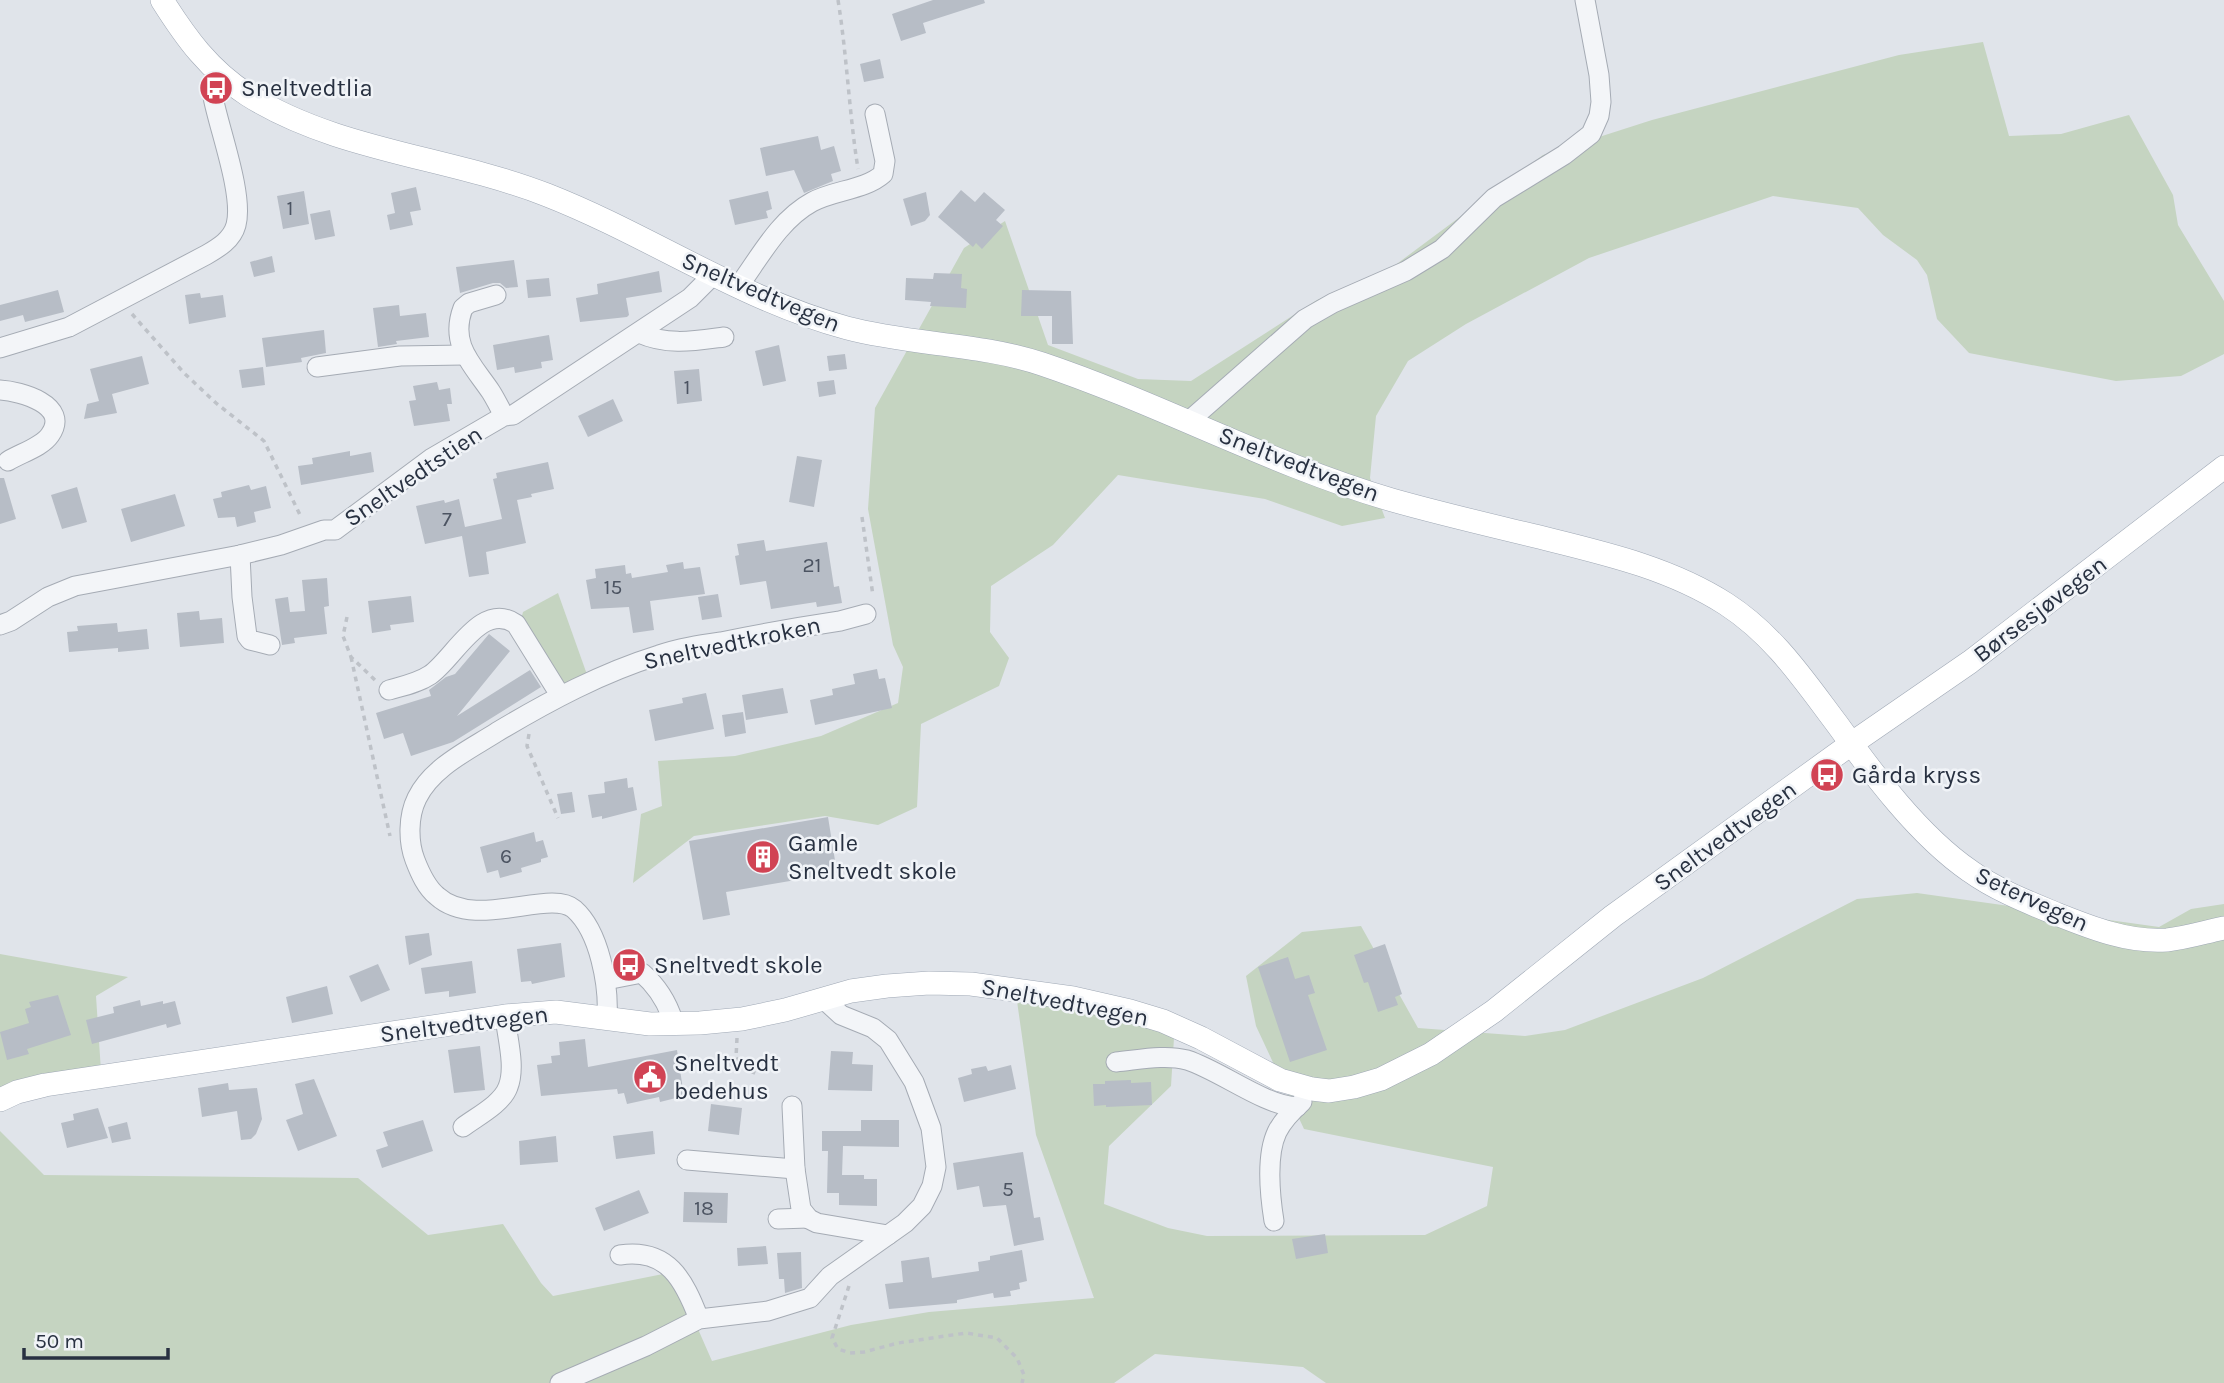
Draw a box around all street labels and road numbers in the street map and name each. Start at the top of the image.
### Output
street label: Sneltvedtvegen [678,246,844,338]
street label: Sneltvedtstien [339,420,487,532]
street label: Sneltvedtvegen [1215,421,1383,507]
street label: Børsesjøvegen [1968,550,2112,668]
street label: Sneltvedtkroken [641,611,823,675]
street label: Sneltvedtvegen [1648,775,1802,897]
street label: Setervegen [1971,861,2093,937]
street label: Sneltvedtvegen [979,972,1151,1032]
street label: Sneltvedtvegen [378,1000,550,1048]

